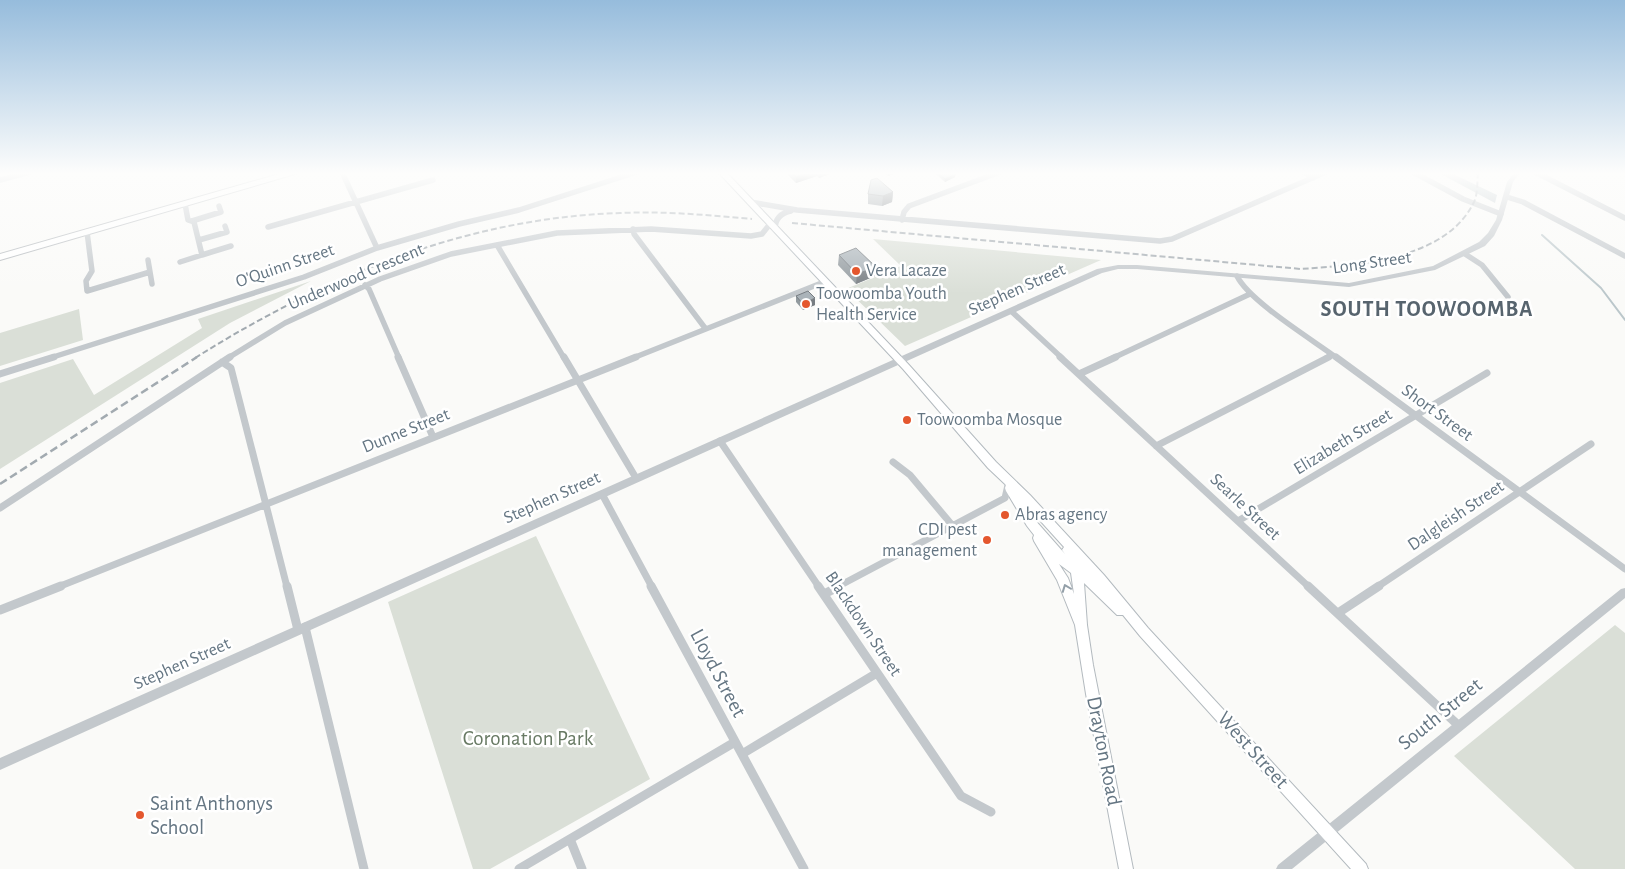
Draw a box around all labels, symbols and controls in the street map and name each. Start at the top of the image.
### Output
street label: Underwood Crescent [285,240,427,314]
street label: O'Quinn Street [234,241,337,291]
street label: Long Street [1331,249,1413,277]
street label: Stephen Street [966,261,1068,319]
place label: Vera Lacaze [866,262,947,280]
marker: Vera Lacaze [850,265,862,277]
place label: Toowoomba Youth Health Service [816,285,947,324]
marker: Toowoomba Youth Health Service [800,298,812,310]
district label: SOUTH TOOWOOMBA [1320,298,1534,320]
street label: Short Street [1398,381,1476,445]
street label: Dunne Street [360,405,453,457]
street label: Elizabeth Street [1291,406,1396,478]
place label: Toowoomba Mosque [917,411,1062,429]
marker: Toowoomba Mosque [901,414,913,426]
street label: Stephen Street [501,469,603,527]
street label: Searle Street [1206,470,1284,544]
street label: Dalgleish Street [1405,477,1508,555]
place label: Abras agency [1015,506,1108,524]
marker: Abras agency [999,509,1011,521]
place label: CDI pest management [882,521,977,560]
marker: CDI pest management [981,534,993,546]
street label: Blackdown Street [821,568,905,680]
one-way arrow [1062,584,1072,593]
street label: Lloyd Street [686,626,750,721]
street label: Stephen Street [131,635,233,693]
street label: South Street [1394,674,1486,754]
street label: Drayton Road [1083,694,1125,808]
street label: West Street [1213,708,1293,792]
park label: Coronation Park [463,728,594,749]
place label: Saint Anthonys School [150,793,273,838]
marker: Saint Anthonys School [134,809,146,821]

